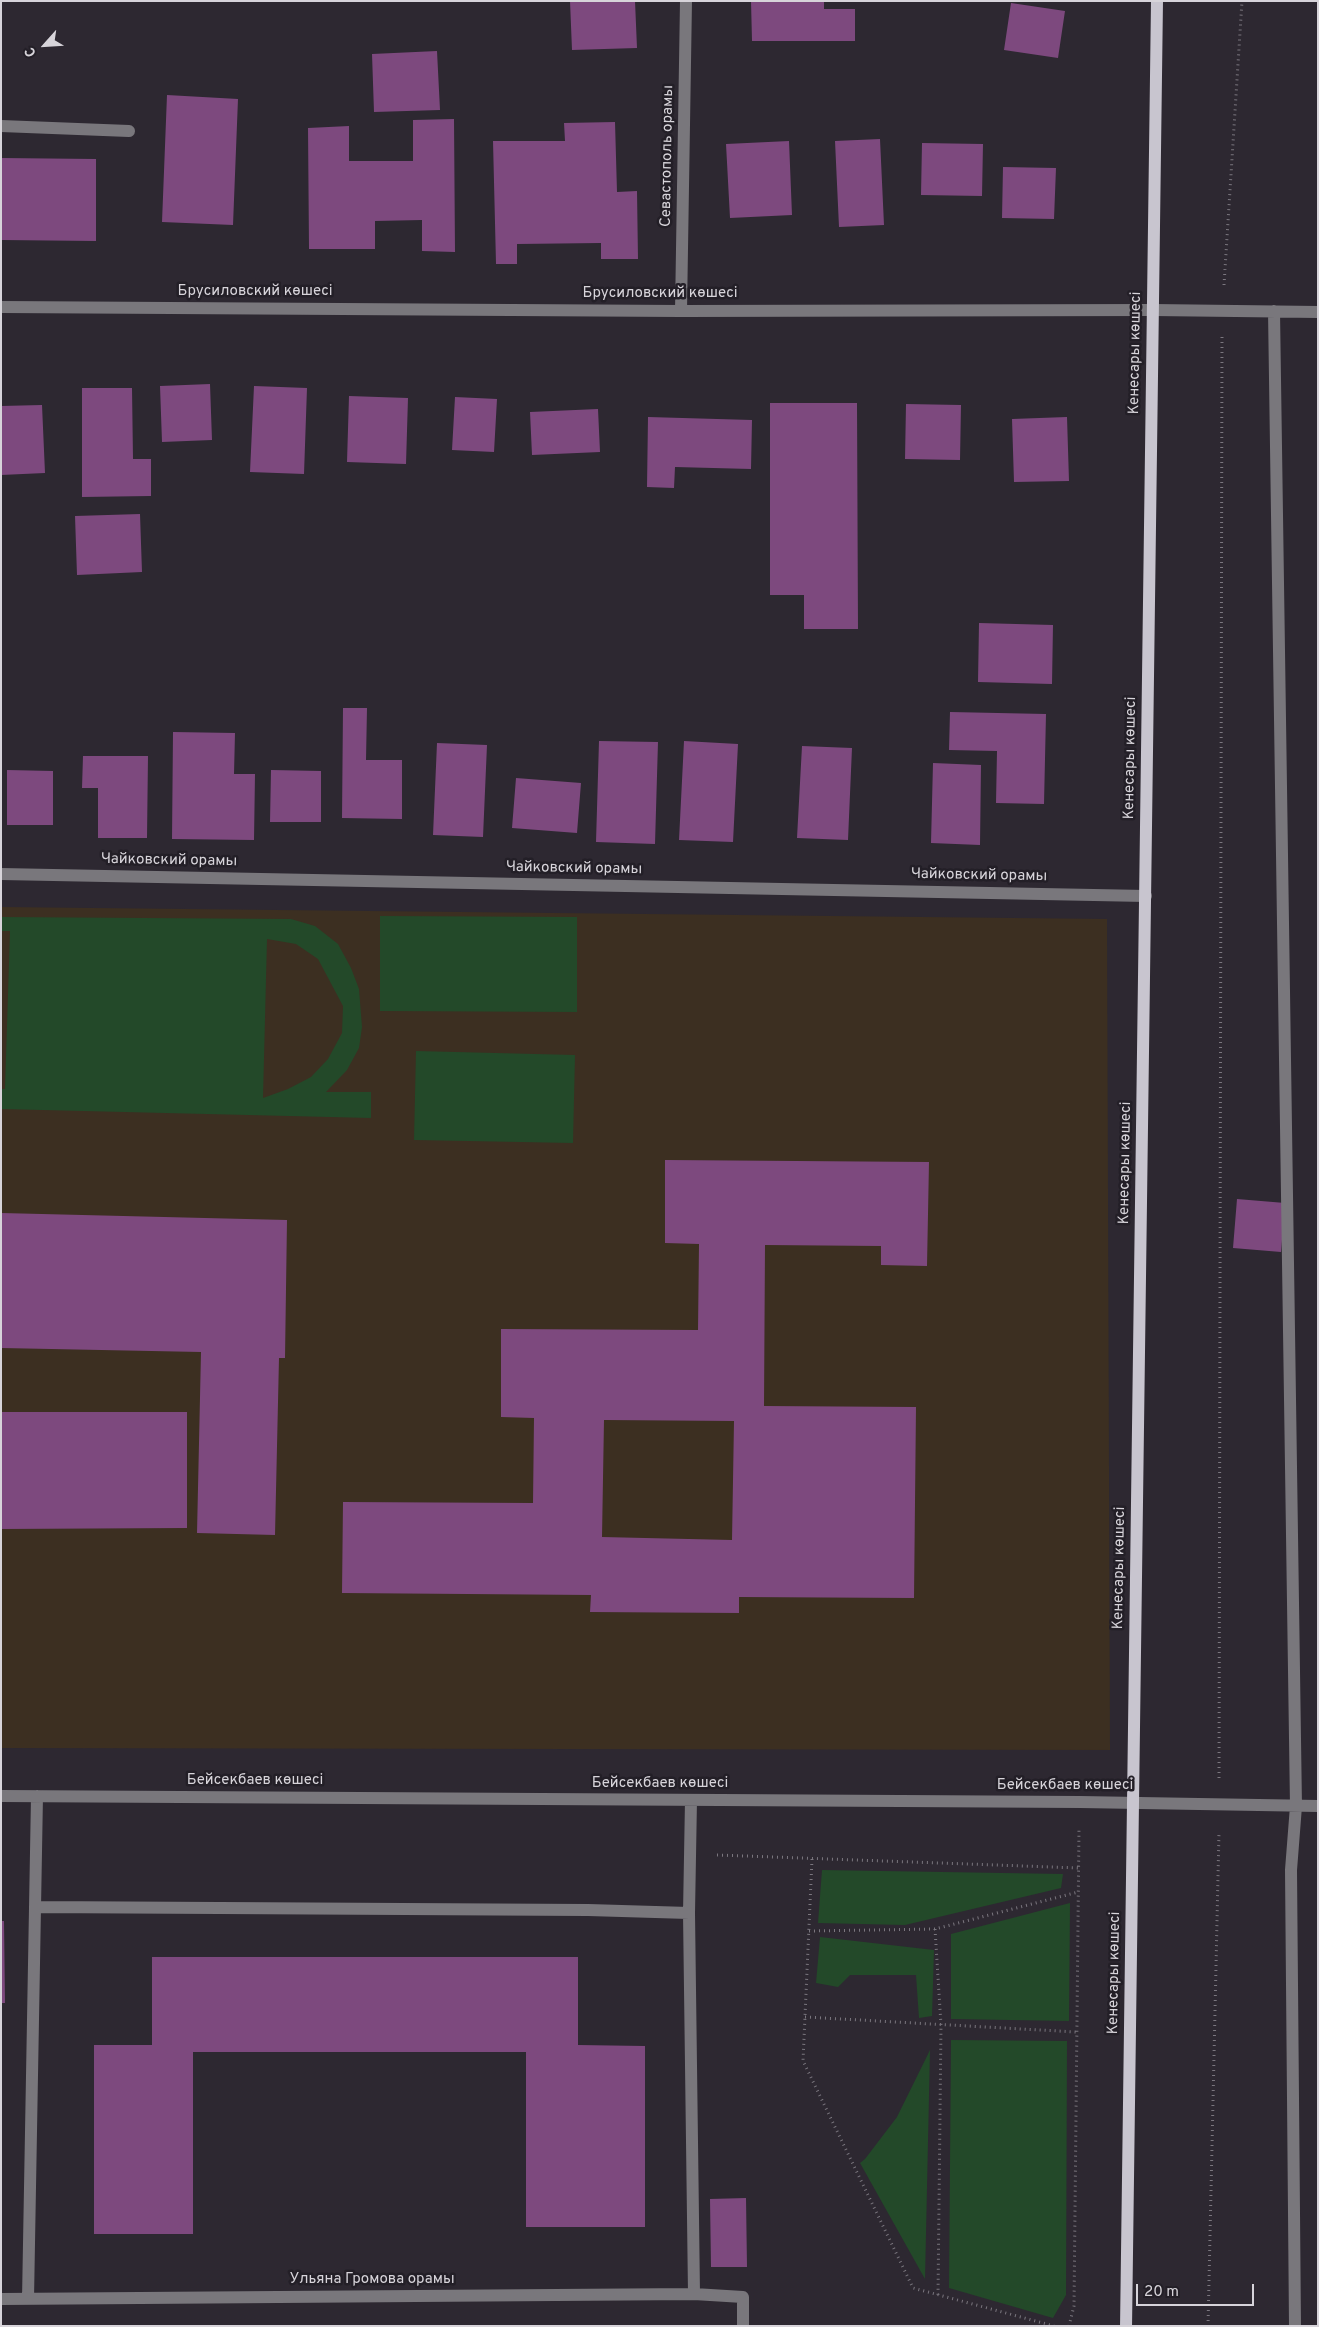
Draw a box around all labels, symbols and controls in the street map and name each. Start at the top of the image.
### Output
north arrow [20,20,70,70]
text: С [21,44,41,60]
street label: Севастополь орамы [658,85,678,227]
street label: Брусиловский көшесі [178,283,332,301]
street label: Брусиловский көшесі [583,285,737,303]
street label: Кенесары көшесі [1126,291,1146,415]
street label: Кенесары көшесі [1121,696,1141,820]
street label: Чайковский орамы [101,851,237,871]
street label: Чайковский орамы [506,859,642,879]
street label: Чайковский орамы [911,866,1047,886]
street label: Кенесары көшесі [1116,1101,1136,1225]
street label: Кенесары көшесі [1110,1506,1130,1630]
street label: Бейсекбаев көшесі [187,1772,323,1790]
street label: Бейсекбаев көшесі [592,1775,728,1793]
street label: Бейсекбаев көшесі [997,1777,1133,1795]
street label: Кенесары көшесі [1105,1911,1125,2035]
street label: Ульяна Громова орамы [289,2271,455,2289]
scale bar [1139,2274,1256,2306]
text: 20 m [1144,2283,1179,2302]

